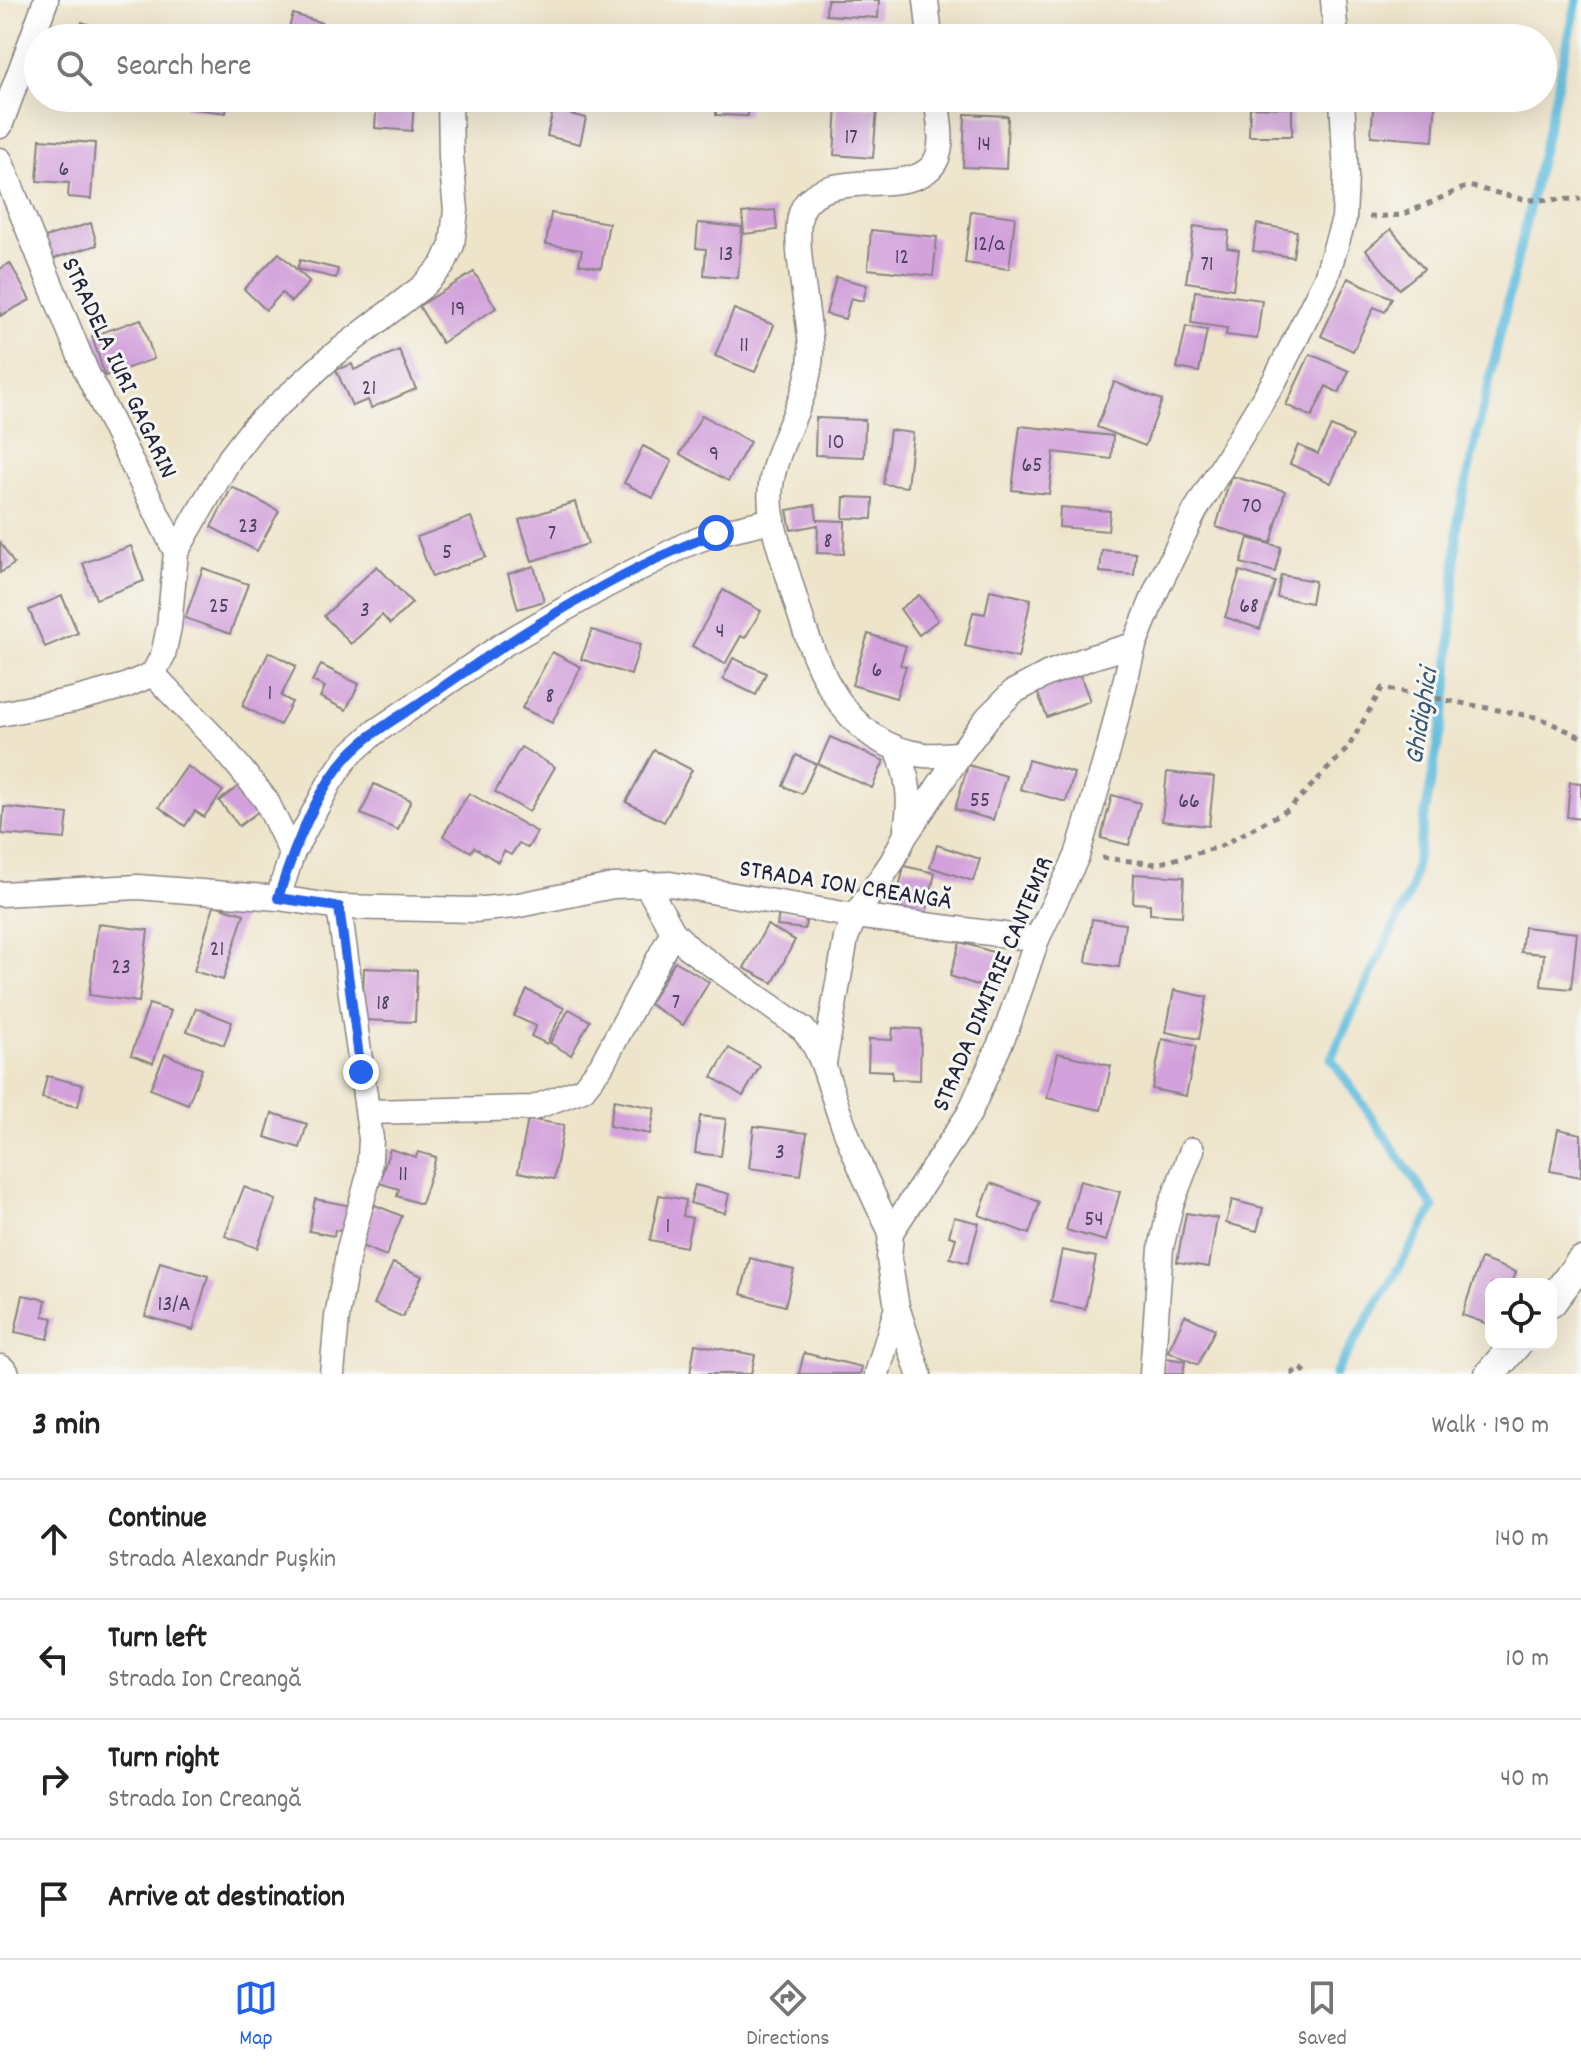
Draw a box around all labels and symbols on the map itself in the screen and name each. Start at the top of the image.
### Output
house number: 17 [844,123,858,154]
house number: 14 [977,130,991,161]
house number: 6 [59,155,69,186]
house number: 12/a [973,230,1005,261]
house number: 13 [719,240,733,271]
house number: 12 [895,243,909,274]
house number: 71 [1200,250,1214,281]
street label: STRADELA IURI GAGARIN [50,252,185,485]
house number: 19 [451,295,465,326]
house number: 11 [739,331,749,362]
house number: 21 [362,374,376,405]
house number: 10 [828,428,844,459]
house number: 9 [709,440,719,471]
house number: 65 [1022,451,1042,482]
house number: 70 [1242,492,1262,523]
house number: 23 [238,512,258,543]
route start [698,515,734,551]
house number: 7 [548,519,556,550]
house number: 8 [824,527,832,558]
house number: 5 [442,538,452,569]
house number: 25 [209,592,229,623]
house number: 68 [1239,592,1259,623]
house number: 3 [360,596,370,627]
house number: 4 [715,617,725,648]
house number: 6 [872,656,882,687]
water label: Ghidighici [1397,662,1452,768]
house number: 1 [268,679,272,710]
house number: 8 [546,682,554,713]
house number: 55 [970,786,990,817]
house number: 66 [1178,787,1200,818]
street label: STRADA ION CREANGĂ [736,851,955,922]
street label: STRADA DIMITRIE CANTEMIR [924,851,1065,1118]
house number: 21 [210,935,224,966]
house number: 23 [111,953,131,984]
house number: 7 [672,988,680,1019]
house number: 18 [376,989,390,1020]
route end [343,1054,379,1090]
house number: 3 [775,1138,785,1169]
house number: 11 [398,1160,408,1191]
house number: 54 [1084,1205,1104,1236]
house number: 1 [666,1212,670,1243]
house number: 13/A [158,1290,190,1321]

